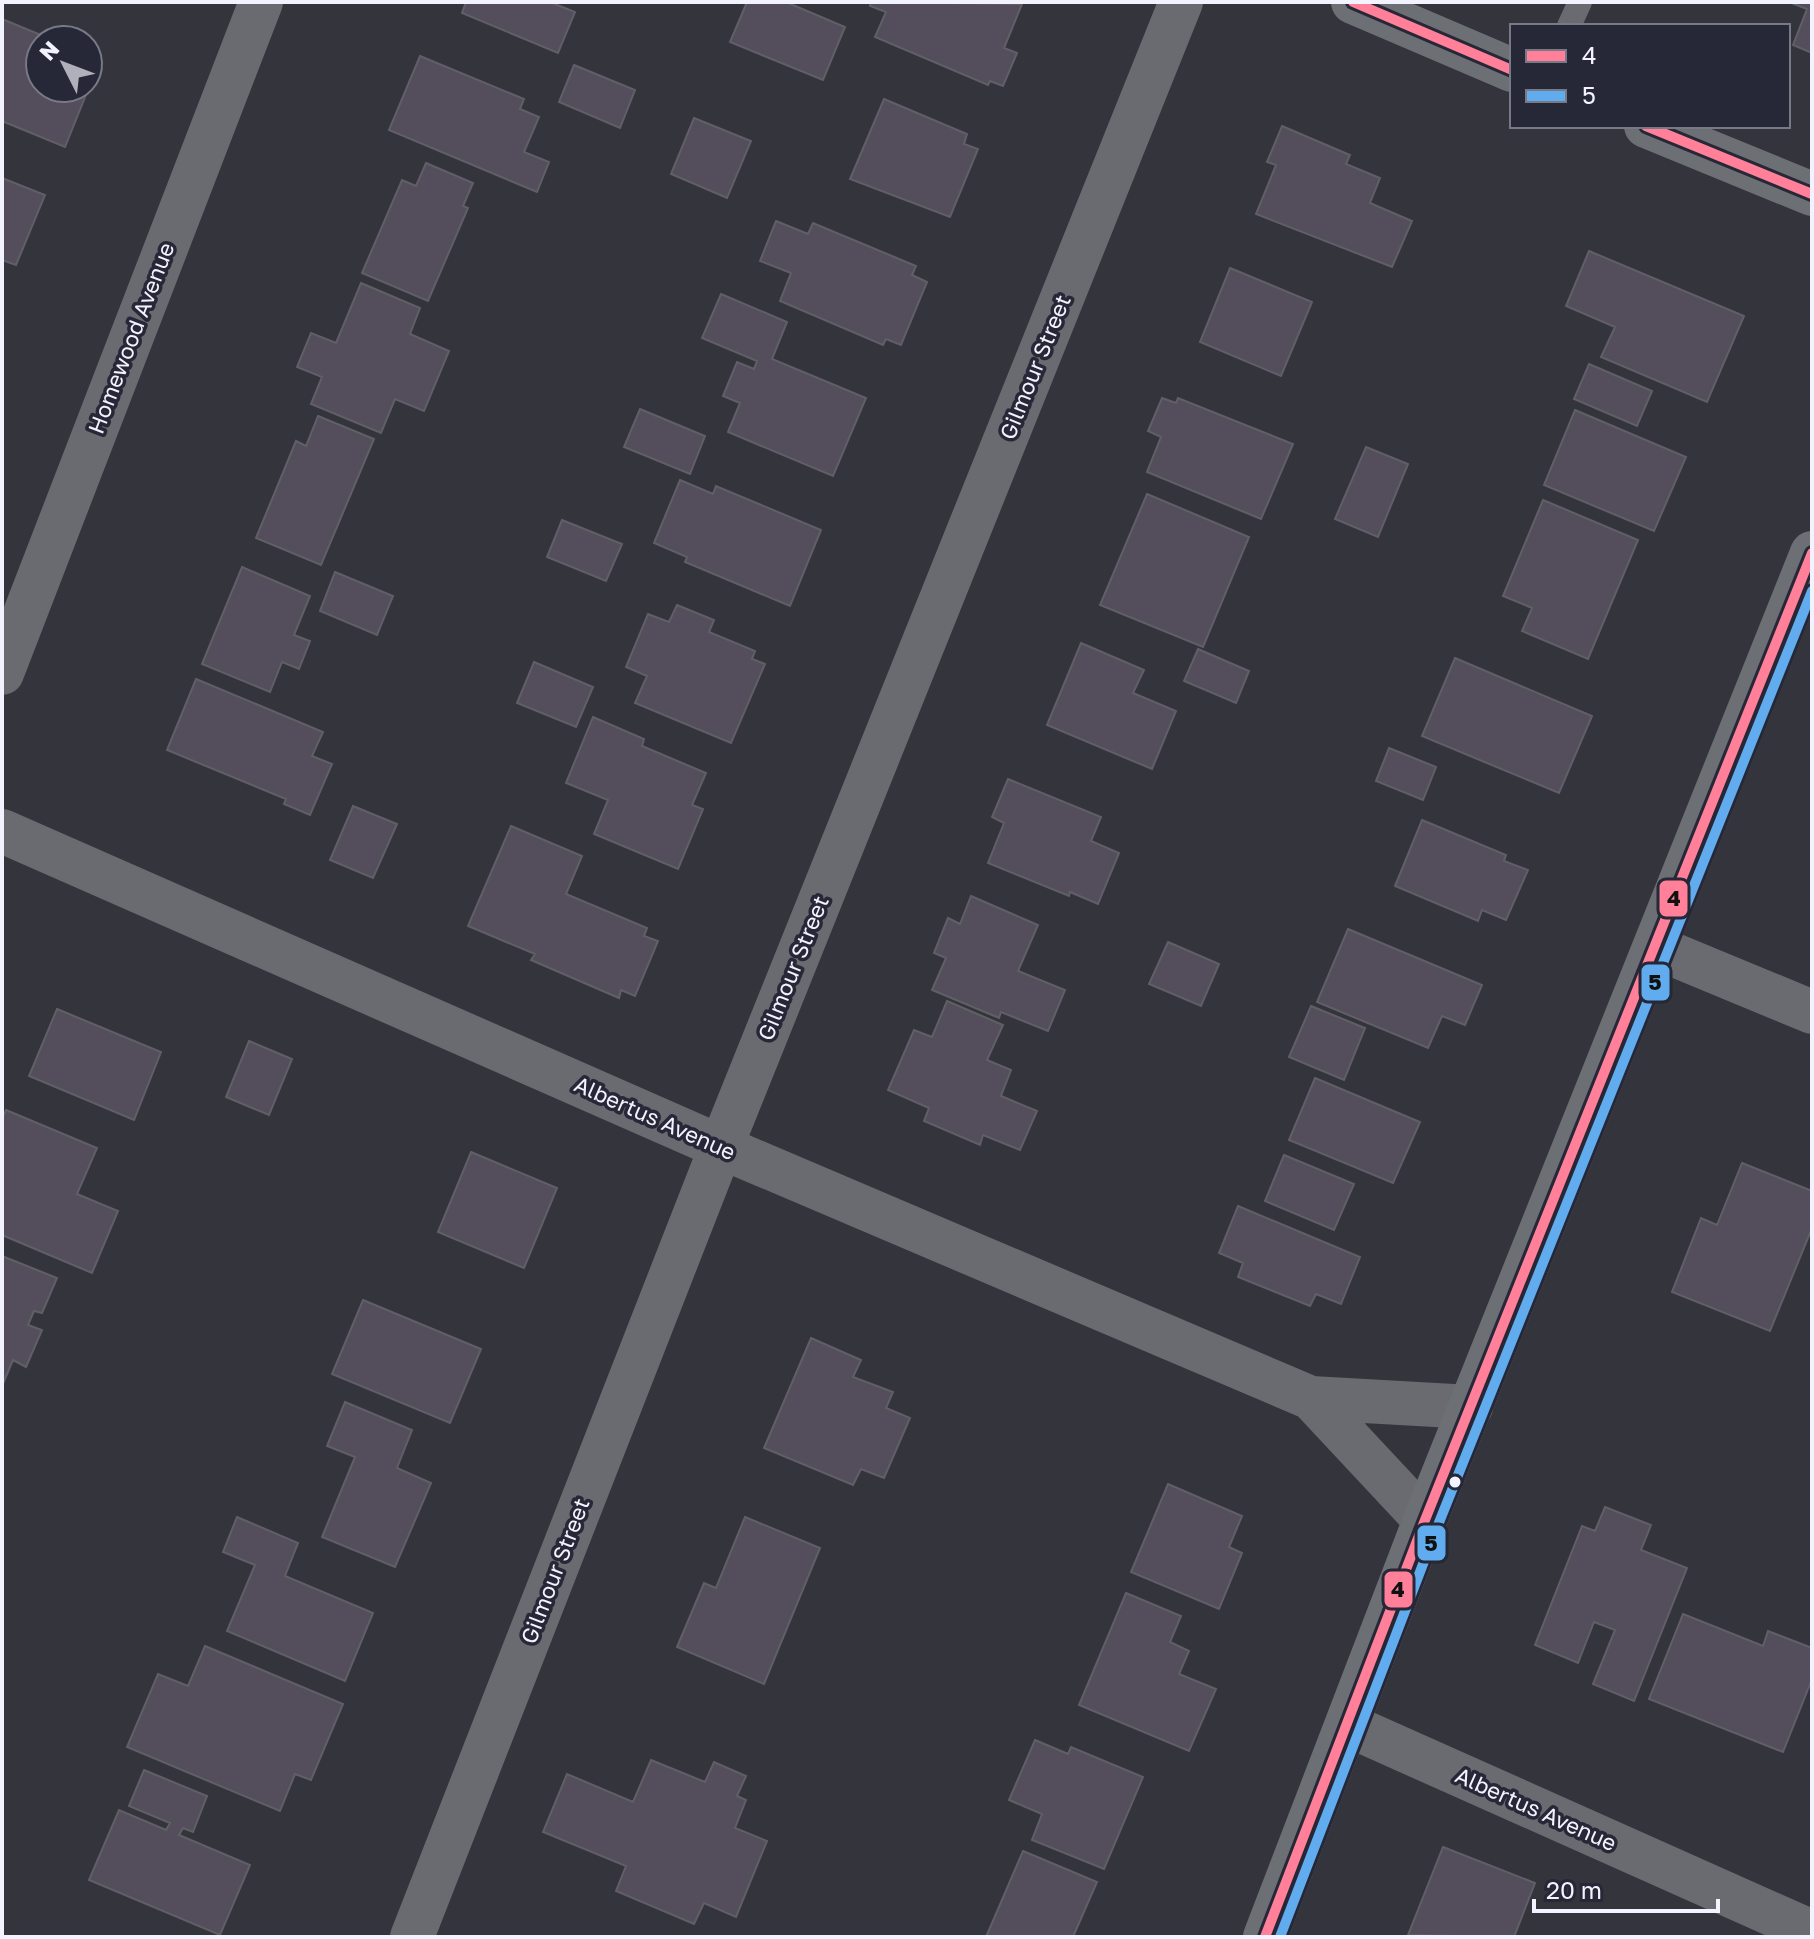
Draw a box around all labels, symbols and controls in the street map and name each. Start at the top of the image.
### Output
north arrow [24,24,104,104]
legend [1510,24,1790,128]
text: N [33,35,64,66]
text: 4 [1582,40,1597,69]
text: 5 [1582,80,1596,109]
street label: Homewood Avenue [82,238,179,437]
street label: Gilmour Street [993,291,1076,443]
line badge: 4 [1658,879,1689,918]
text: 4 [1667,884,1681,911]
street label: Gilmour Street [751,892,834,1044]
line badge: 5 [1640,963,1671,1002]
text: 5 [1648,968,1662,995]
street label: Albertus Avenue [570,1070,740,1165]
unlabelled marker [1447,1474,1463,1490]
street label: Gilmour Street [514,1494,595,1647]
line badge: 5 [1416,1524,1447,1562]
text: 5 [1424,1529,1438,1556]
line badge: 4 [1383,1570,1414,1609]
text: 4 [1391,1575,1405,1602]
street label: Albertus Avenue [1451,1761,1621,1856]
scale bar [1534,1863,1718,1913]
text: 20 m [1546,1875,1602,1904]

